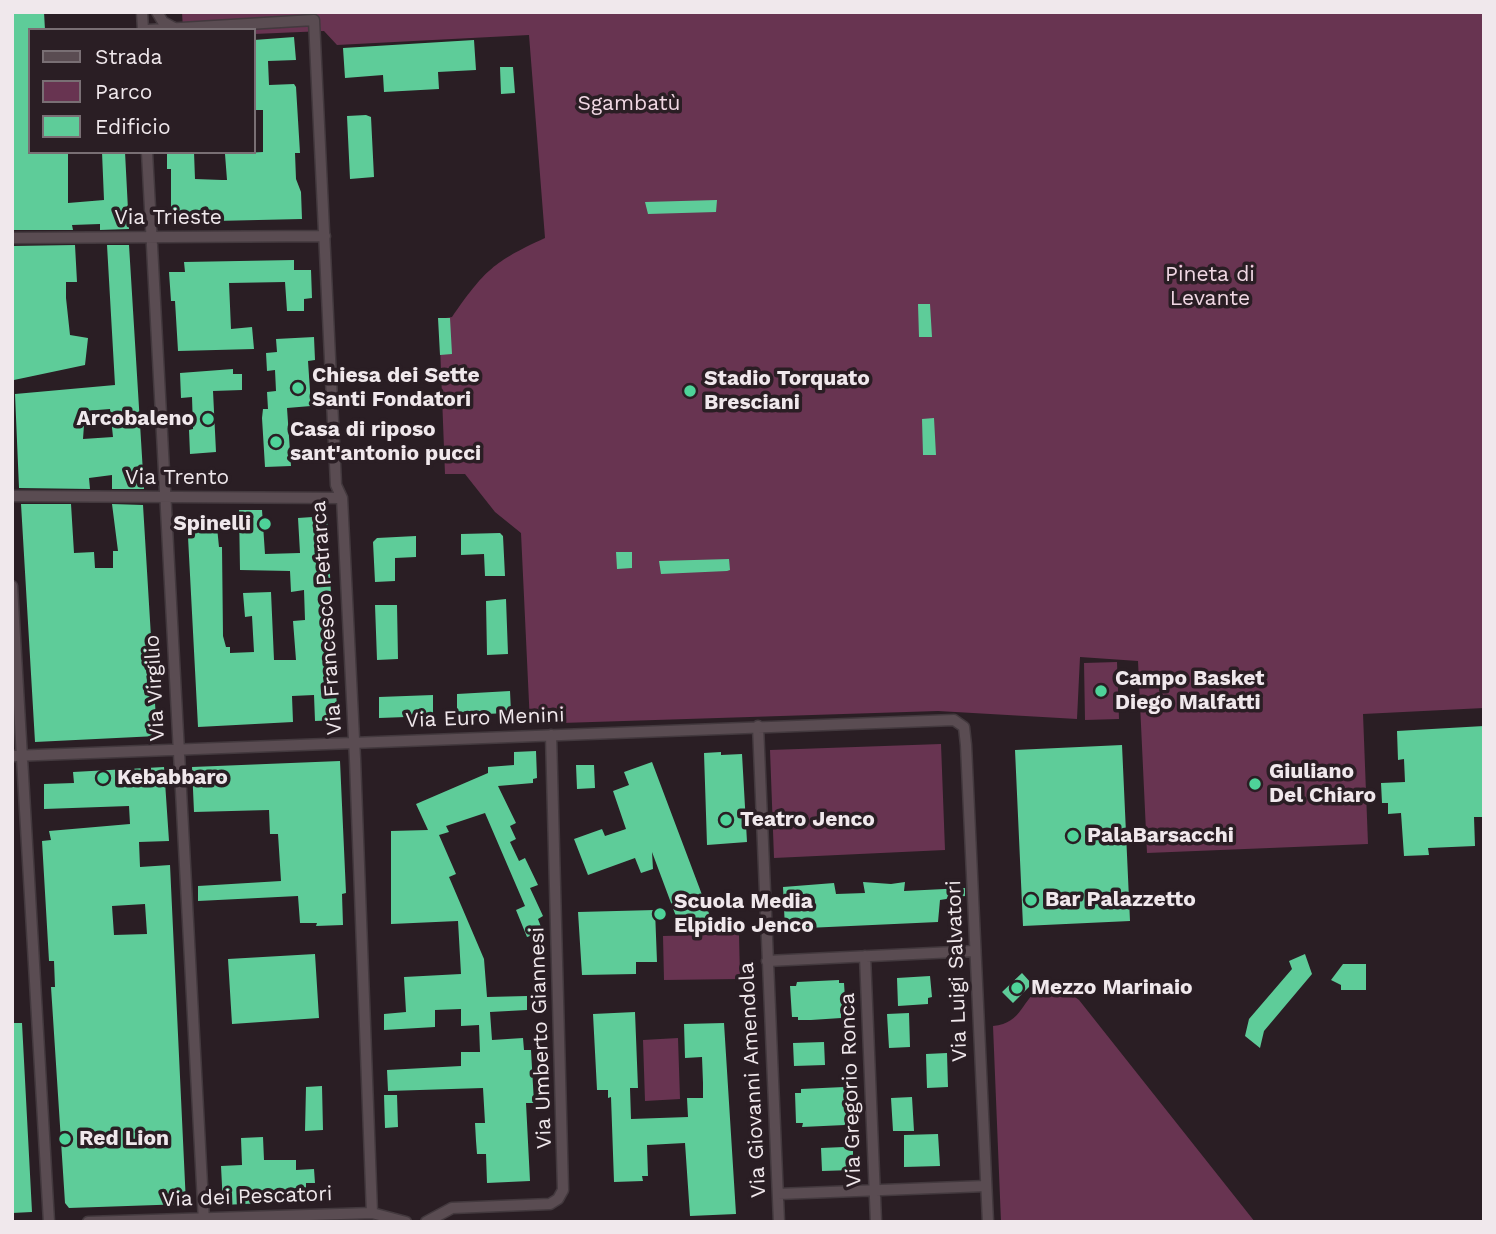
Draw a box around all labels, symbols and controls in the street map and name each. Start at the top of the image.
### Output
legend [28,28,256,154]
text: Strada [95,44,162,69]
text: Parco [95,79,152,104]
park label: Sgambatù [578,91,680,117]
text: Edificio [95,114,171,139]
street label: Via Trieste [114,205,222,231]
park label: Pineta di Levante [1165,262,1255,312]
place label: Chiesa dei Sette Santi Fondatori [312,363,480,413]
place label: Stadio Torquato Bresciani [704,366,870,416]
marker: Chiesa dei Sette Santi Fondatori [290,380,306,396]
marker: Stadio Torquato Bresciani [682,383,698,399]
place label: Arcobaleno [77,406,194,432]
marker: Arcobaleno [200,411,216,427]
place label: Casa di riposo sant'antonio pucci [290,417,481,467]
marker: Casa di riposo sant'antonio pucci [268,434,284,450]
street label: Via Trento [125,465,229,491]
street label: Via Francesco Petrarca [306,500,348,736]
place label: Spinelli [173,511,251,537]
marker: Spinelli [257,516,273,532]
street label: Via Virgilio [140,634,170,742]
place label: Campo Basket Diego Malfatti [1115,666,1264,716]
marker: Campo Basket Diego Malfatti [1093,683,1109,699]
street label: Via Euro Menini [405,703,565,733]
place label: Giuliano Del Chiaro [1269,759,1376,809]
place label: Kebabbaro [117,765,228,791]
marker: Kebabbaro [95,770,111,786]
marker: Giuliano Del Chiaro [1247,776,1263,792]
place label: Teatro Jenco [740,807,875,833]
marker: Teatro Jenco [718,812,734,828]
place label: PalaBarsacchi [1087,823,1234,849]
marker: PalaBarsacchi [1065,828,1081,844]
street label: Via Luigi Salvatori [941,880,973,1062]
place label: Bar Palazzetto [1045,887,1196,913]
place label: Scuola Media Elpidio Jenco [674,889,814,939]
marker: Bar Palazzetto [1023,892,1039,908]
marker: Scuola Media Elpidio Jenco [652,906,668,922]
street label: Via Umberto Giannesi [525,927,557,1149]
street label: Via Giovanni Amendola [734,962,772,1198]
place label: Mezzo Marinaio [1031,975,1193,1001]
marker: Mezzo Marinaio [1009,980,1025,996]
street label: Via Gregorio Ronca [835,992,867,1188]
place label: Red Lion [79,1126,169,1152]
marker: Red Lion [57,1131,73,1147]
street label: Via dei Pescatori [161,1181,333,1213]

